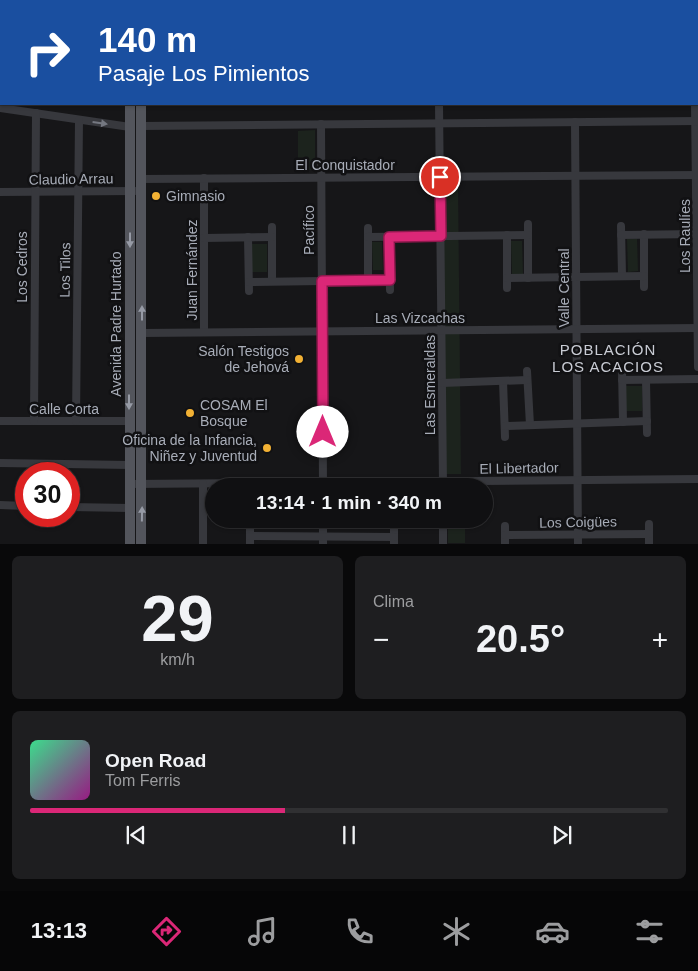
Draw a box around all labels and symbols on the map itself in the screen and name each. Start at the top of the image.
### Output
one-way arrow [93,119,109,127]
pin [419,156,461,198]
street label: El Conquistador [295,157,395,173]
street label: Claudio Arrau [28,170,114,188]
place label: Gimnasio [166,188,225,204]
marker: Gimnasio [150,190,162,202]
street label: Los Raulíes [677,199,693,273]
street label: Pacífico [301,205,317,255]
street label: Juan Fernández [184,219,200,321]
street label: Los Cedros [14,231,30,303]
one-way arrow [126,232,134,248]
street label: Los Tilos [57,242,73,298]
street label: Valle Central [556,248,572,328]
street label: Avenida Padre Hurtado [108,251,124,397]
one-way arrow [138,305,146,321]
street label: Las Vizcachas [375,310,465,326]
street label: Las Esmeraldas [422,335,438,435]
district label: POBLACIÓN LOS ACACIOS [552,341,664,375]
place label: Salón Testigos de Jehová [198,343,289,375]
marker: Salón Testigos de Jehová [293,353,305,365]
one-way arrow [125,394,133,410]
place label: COSAM El Bosque [200,397,268,429]
street label: Calle Corta [29,401,99,417]
position arrow [296,405,348,457]
marker: COSAM El Bosque [184,407,196,419]
place label: Oficina de la Infancia, Niñez y Juventud [122,432,257,464]
marker: Oficina de la Infancia, Niñez y Juventud [261,442,273,454]
street label: El Libertador [479,459,559,477]
speed limit sign: 30 [15,462,80,527]
one-way arrow [138,506,146,522]
street label: Los Coigües [539,513,617,531]

